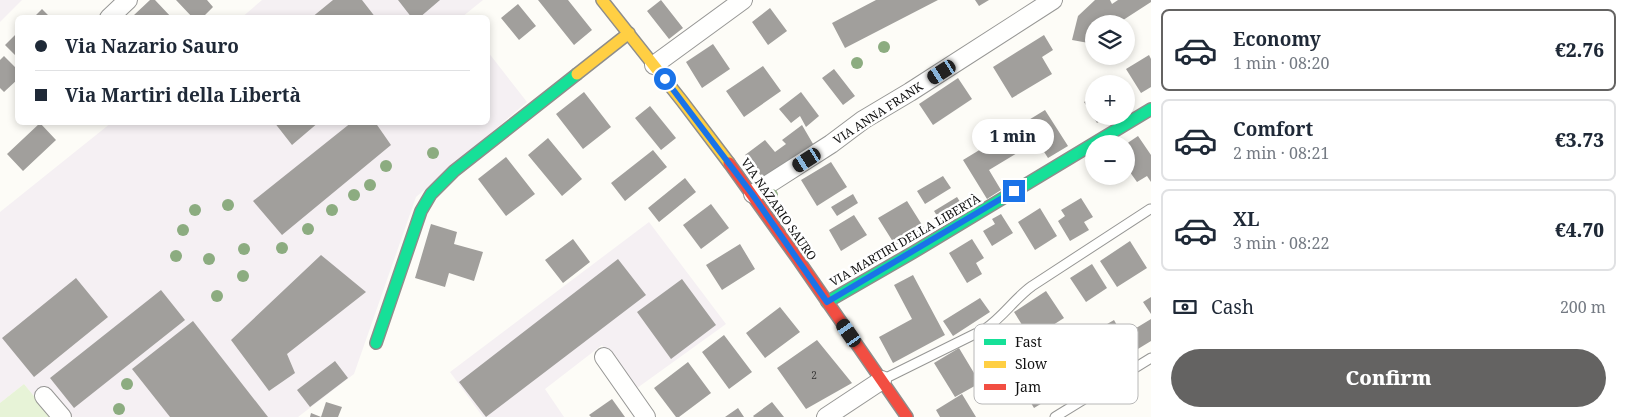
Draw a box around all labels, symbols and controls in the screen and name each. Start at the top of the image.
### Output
map controls [1085,15,1135,185]
button: layers [1085,15,1135,65]
text: Economy [1233,26,1321,52]
icon: car [1173,28,1218,73]
text: Via Nazario Sauro [65,33,239,59]
text: €2.76 [1555,37,1604,63]
text: 1 min · 08:20 [1233,52,1329,74]
car [925,58,958,86]
route start [654,68,676,90]
button: + [1085,75,1135,125]
street label: VIA ANNA FRANK [830,77,926,148]
text: Via Martiri della Libertà [65,82,301,108]
text: Comfort [1233,116,1313,142]
icon: car [1173,118,1218,163]
callout: 1 min [973,119,1055,154]
text: 1 min [990,125,1036,147]
text: €3.73 [1555,127,1604,153]
button: − [1085,135,1135,185]
text: 2 min · 08:21 [1233,142,1329,164]
car [790,146,823,174]
street label: VIA NAZARIO SAURO [737,154,821,264]
route end [1003,180,1025,202]
street label: VIA MARTIRI DELLA LIBERTÀ [827,190,984,290]
text: XL [1233,206,1259,232]
icon: car [1173,208,1218,253]
text: €4.70 [1555,217,1604,243]
text: 3 min · 08:22 [1233,232,1329,254]
icon: cash [1171,293,1199,321]
text: Cash [1211,294,1254,320]
text: 200 m [1560,296,1606,318]
car [834,316,863,350]
legend [974,324,1138,404]
text: Fast [1015,332,1042,351]
button: Confirm [1171,349,1606,407]
text: Slow [1015,354,1048,373]
house number: 2 [811,368,817,382]
text: Jam [1014,377,1041,396]

